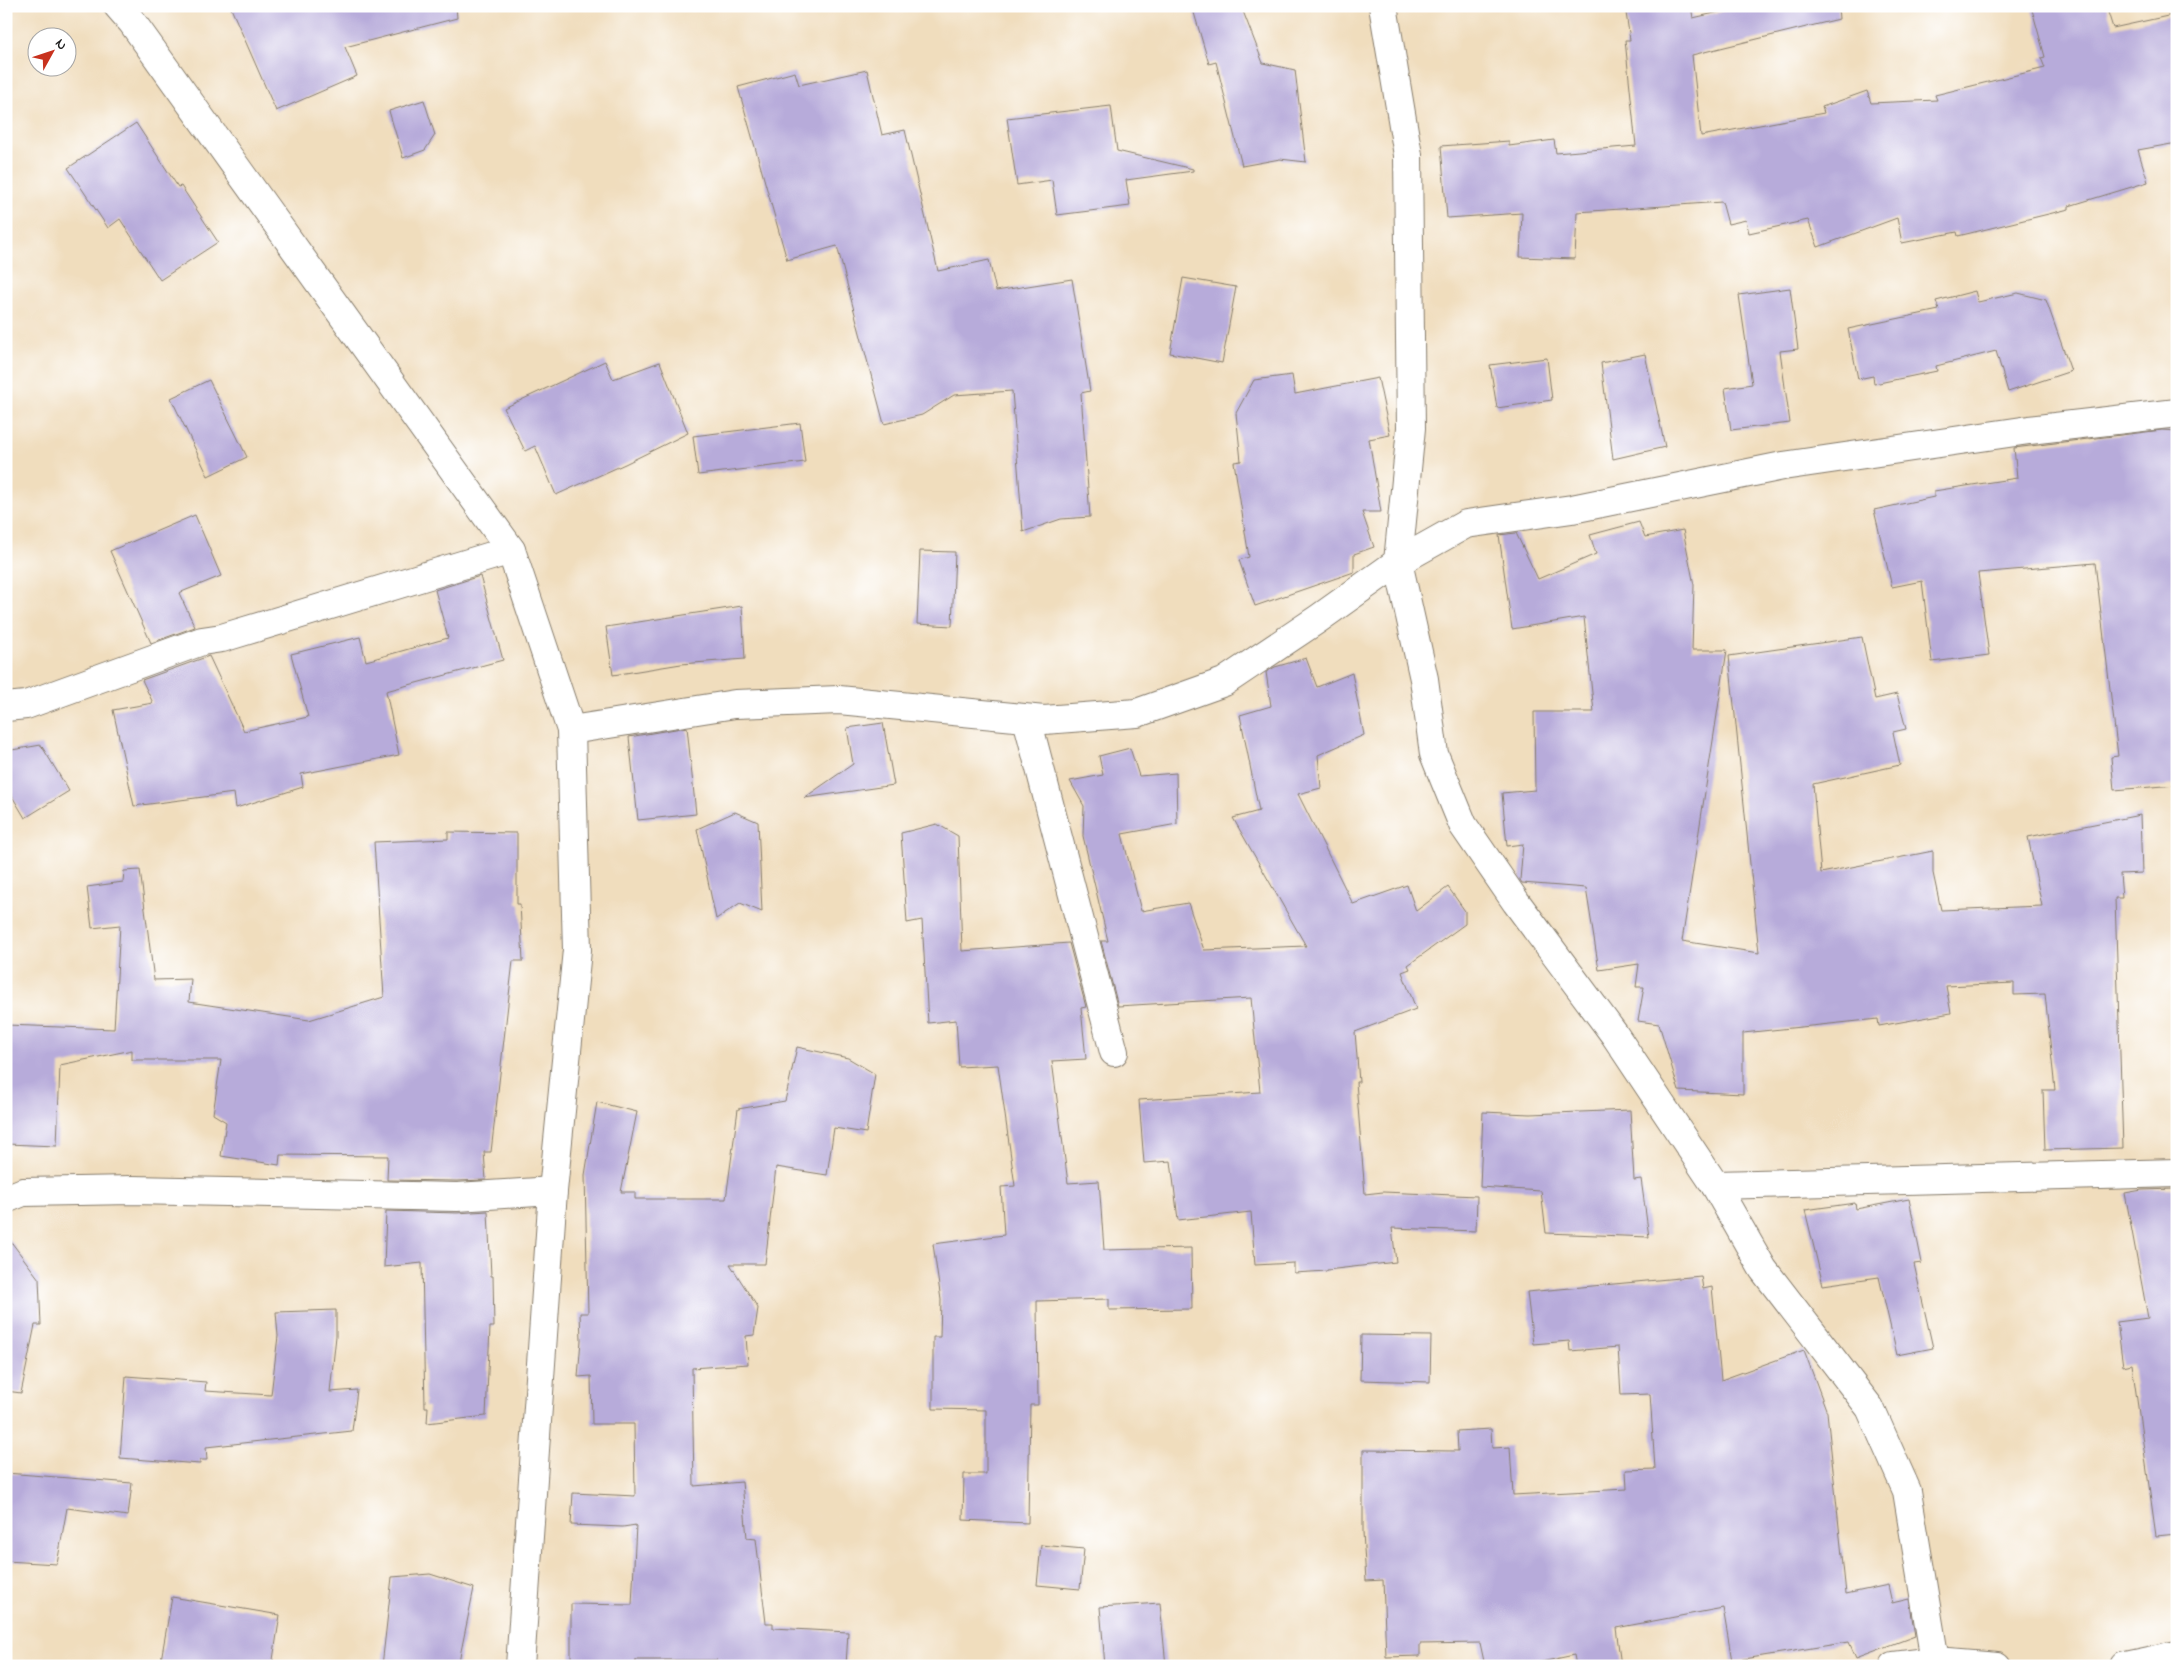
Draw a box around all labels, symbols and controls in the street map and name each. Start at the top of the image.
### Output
north arrow [28,28,78,78]
text: N [50,34,72,55]

